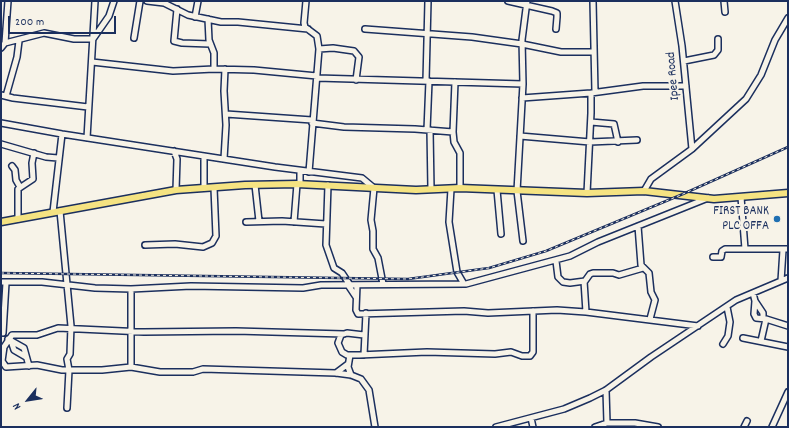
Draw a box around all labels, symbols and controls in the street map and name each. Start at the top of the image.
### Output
scale bar [10,8,118,34]
text: 200 m [15,14,44,31]
street label: Ipee Road [664,51,684,101]
place label: FIRST BANK PLC OFFA [713,204,769,235]
marker: FIRST BANK PLC OFFA [772,214,782,224]
north arrow [8,380,48,420]
text: N [9,400,26,412]

